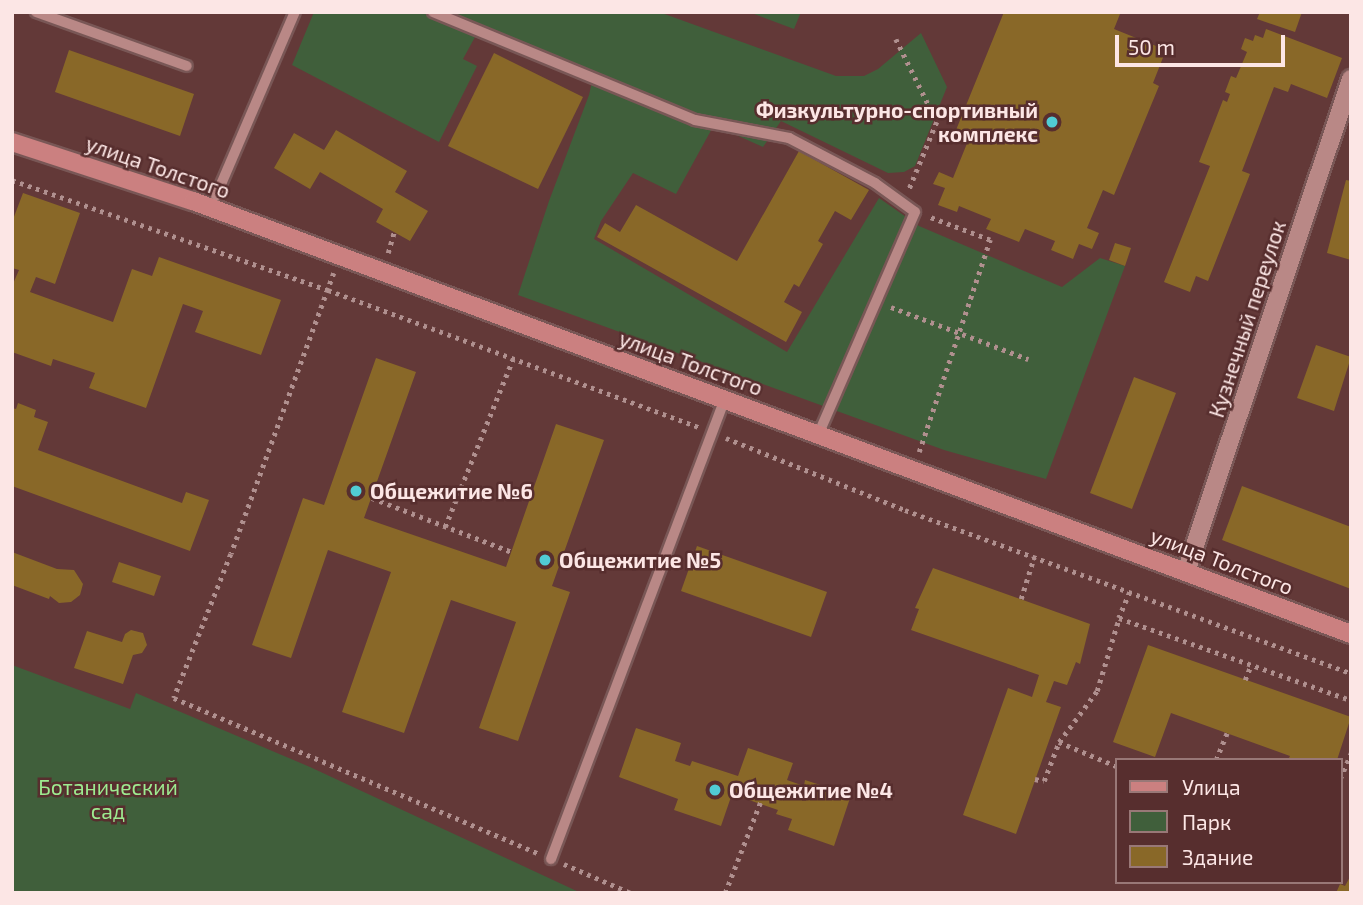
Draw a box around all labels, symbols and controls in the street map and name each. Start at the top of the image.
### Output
scale bar [1118,21,1288,65]
text: 50 m [1128,34,1175,59]
place label: Физкультурно-спортивный комплекс [756,97,1038,147]
marker: Физкультурно-спортивный комплекс [1044,114,1060,130]
street label: улица Толстого [83,131,233,203]
street label: Кузнечный переулок [1203,217,1291,421]
street label: улица Толстого [616,325,766,401]
place label: Общежитие №6 [370,478,533,504]
marker: Общежитие №6 [348,483,364,499]
street label: улица Толстого [1147,522,1297,600]
place label: Общежитие №5 [559,547,721,573]
marker: Общежитие №5 [537,552,553,568]
legend [1114,758,1342,884]
park label: Ботанический сад [38,774,178,824]
text: Улица [1182,774,1241,799]
place label: Общежитие №4 [729,777,893,803]
marker: Общежитие №4 [707,782,723,798]
text: Парк [1182,809,1231,834]
text: Здание [1182,844,1253,869]

